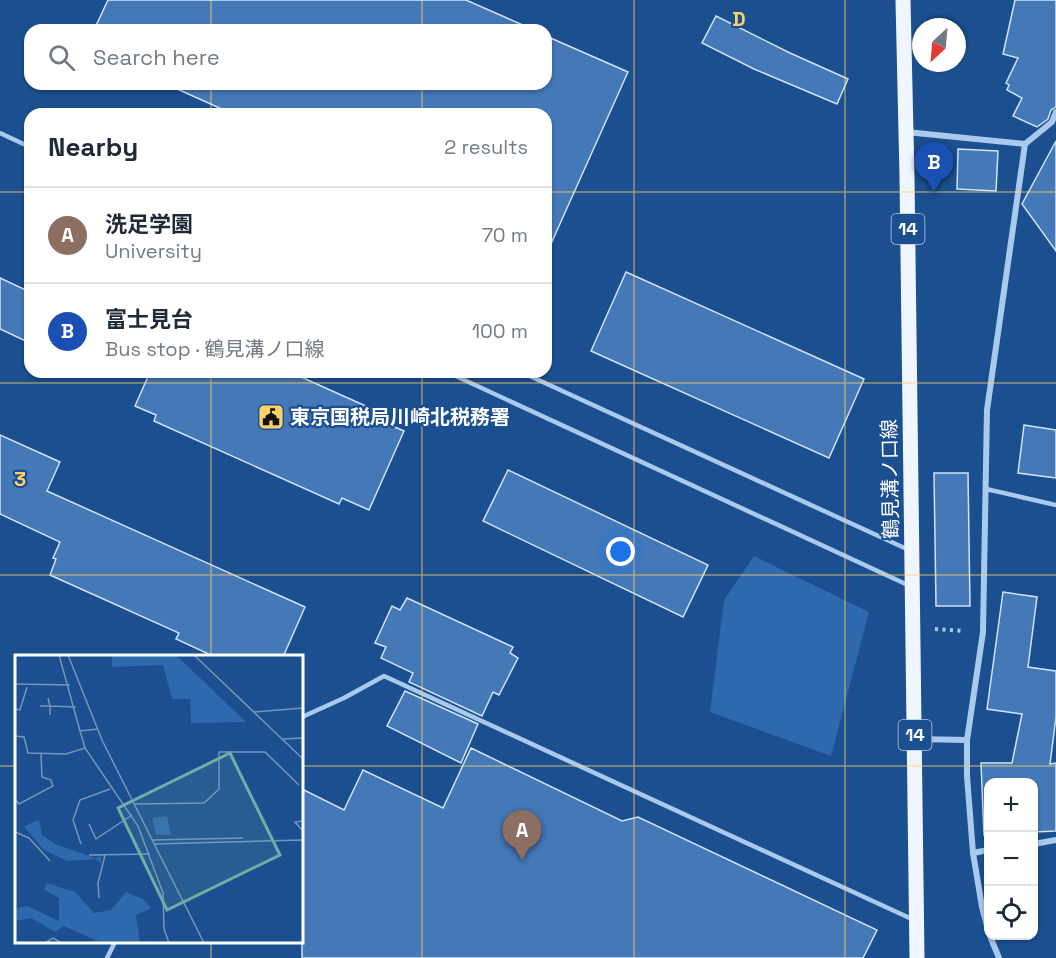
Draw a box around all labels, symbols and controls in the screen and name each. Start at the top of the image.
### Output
text: D [732,6,746,32]
north arrow [912,18,966,72]
search box [24,24,552,90]
icon: search [45,41,78,74]
text: Search here [93,43,220,71]
text: Nearby [48,130,138,164]
text: 2 results [444,134,528,160]
pin: B [914,142,954,192]
text: 洗足学園 [105,210,193,238]
road number: 14 [892,214,924,244]
text: A [61,222,74,248]
text: 70 m [482,222,528,248]
text: University [105,238,202,264]
text: 富士見台 [105,305,193,333]
text: B [61,318,74,344]
text: 100 m [472,318,528,344]
text: Bus stop · 鶴見溝ノ口線 [105,336,325,362]
public building icon: 東京国税局川崎北税務署 [256,402,286,432]
place label: 東京国税局川崎北税務署 [290,404,510,430]
street label: 鶴見溝ノ口線 [876,419,904,539]
text: 3 [14,466,26,492]
your location [606,537,635,566]
inset map [15,655,303,943]
road number: 14 [898,720,932,750]
map controls [984,778,1038,940]
button: + [984,778,1038,832]
pin: A [502,810,542,860]
button: − [984,832,1038,886]
button: locate [984,886,1038,940]

